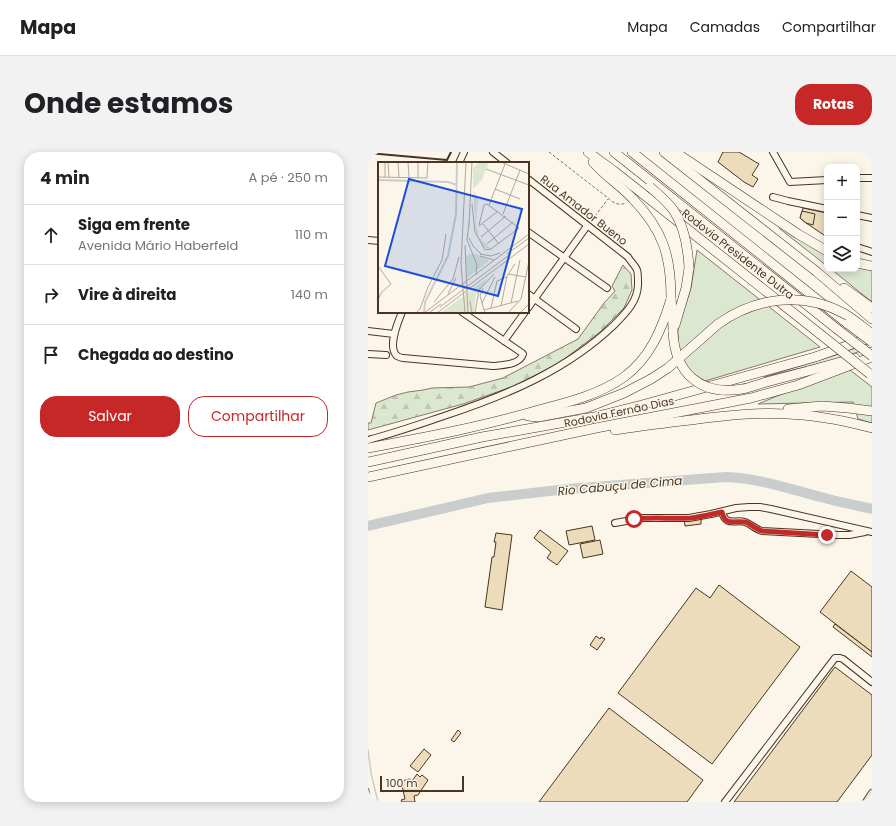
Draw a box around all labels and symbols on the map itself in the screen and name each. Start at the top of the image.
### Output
inset map [378,162,529,313]
street label: Rua Amador Bueno [537,171,631,249]
street label: Rodovia Presidente Dutra [678,205,798,303]
street label: Rodovia Fernão Dias [563,392,676,431]
water label: Rio Cabuçu de Cima [557,472,683,499]
route start [625,510,643,528]
route end [818,526,836,544]
scale bar [380,774,464,793]

